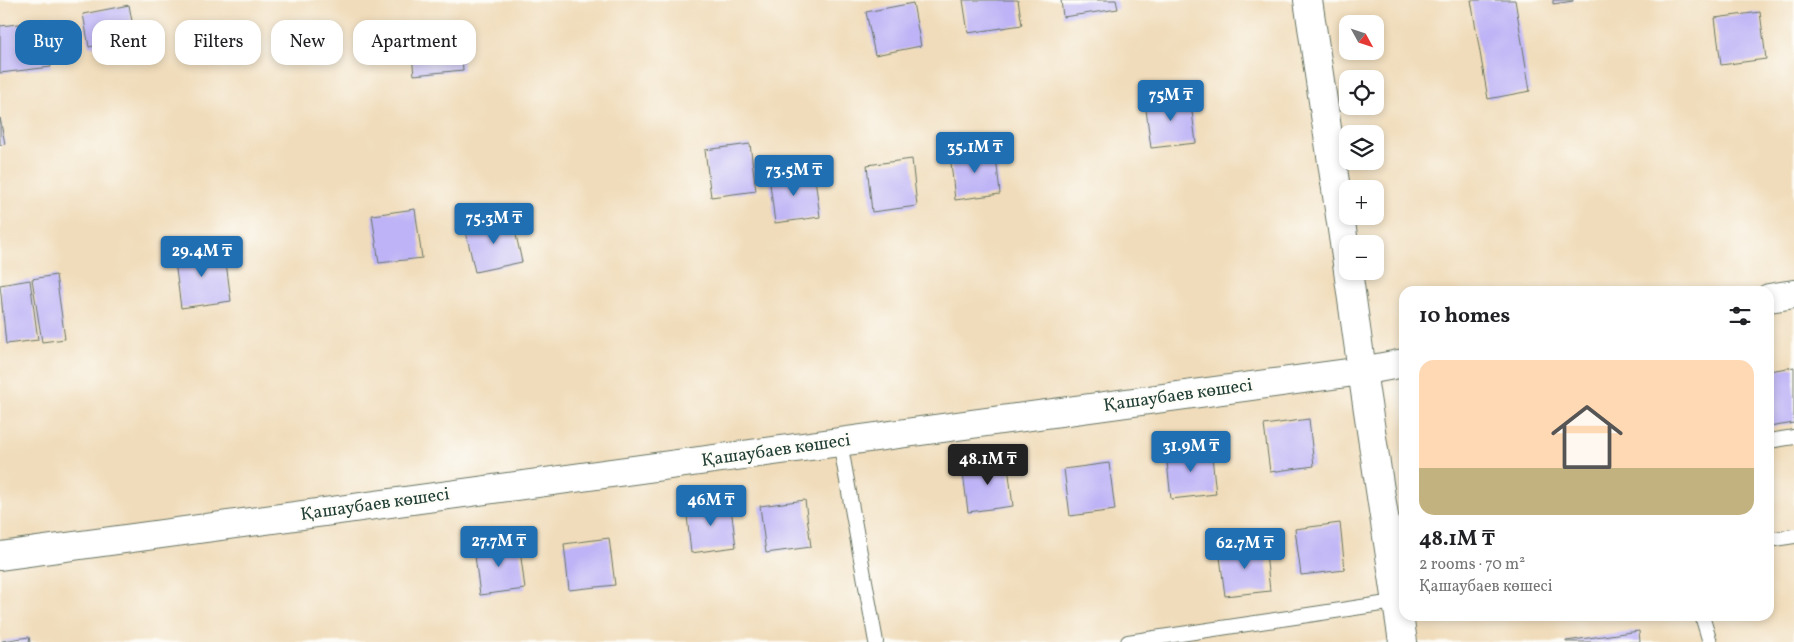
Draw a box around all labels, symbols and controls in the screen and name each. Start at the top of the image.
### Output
north arrow [1339,15,1384,60]
map controls [1339,15,1384,280]
chip: Buy [15,20,82,65]
chip: Rent [92,20,165,65]
chip: Filters [175,20,261,65]
chip: New [271,20,343,65]
chip: Apartment [353,20,476,65]
button: locate [1339,70,1384,115]
pin: 75M ₸ [1136,80,1206,122]
text: 75M ₸ [1149,85,1193,107]
button: layers [1339,125,1384,170]
pin: 35.1M ₸ [929,132,1021,174]
text: 35.1M ₸ [947,137,1003,159]
pin: 73.5M ₸ [748,154,840,197]
text: 73.5M ₸ [766,160,822,182]
button: + [1339,180,1384,225]
pin: 75.3M ₸ [448,202,540,245]
text: 75.3M ₸ [466,208,522,230]
button: − [1339,235,1384,280]
pin: 29.4M ₸ [156,236,248,278]
text: 29.4M ₸ [172,241,232,263]
text: 10 homes [1419,302,1510,331]
icon: filters [1726,302,1754,330]
street label: Қашаубаев көшесі [1102,373,1254,419]
icon: home [1542,392,1632,482]
street label: Қашаубаев көшесі [700,428,852,474]
pin: 31.9M ₸ [1145,430,1237,473]
text: 31.9M ₸ [1162,436,1220,458]
pin: 48.1M ₸ [942,444,1034,486]
text: 48.1M ₸ [959,449,1017,471]
street label: Қашаубаев көшесі [299,482,451,528]
pin: 46M ₸ [676,484,746,527]
text: 46M ₸ [687,490,735,512]
text: 48.1M ₸ [1419,525,1495,554]
pin: 27.7M ₸ [453,526,545,568]
pin: 62.7M ₸ [1199,528,1291,570]
text: 27.7M ₸ [471,531,527,553]
text: 62.7M ₸ [1216,533,1274,555]
text: 2 rooms · 70 m² [1419,554,1525,576]
text: Қашаубаев көшесі [1419,576,1553,598]

